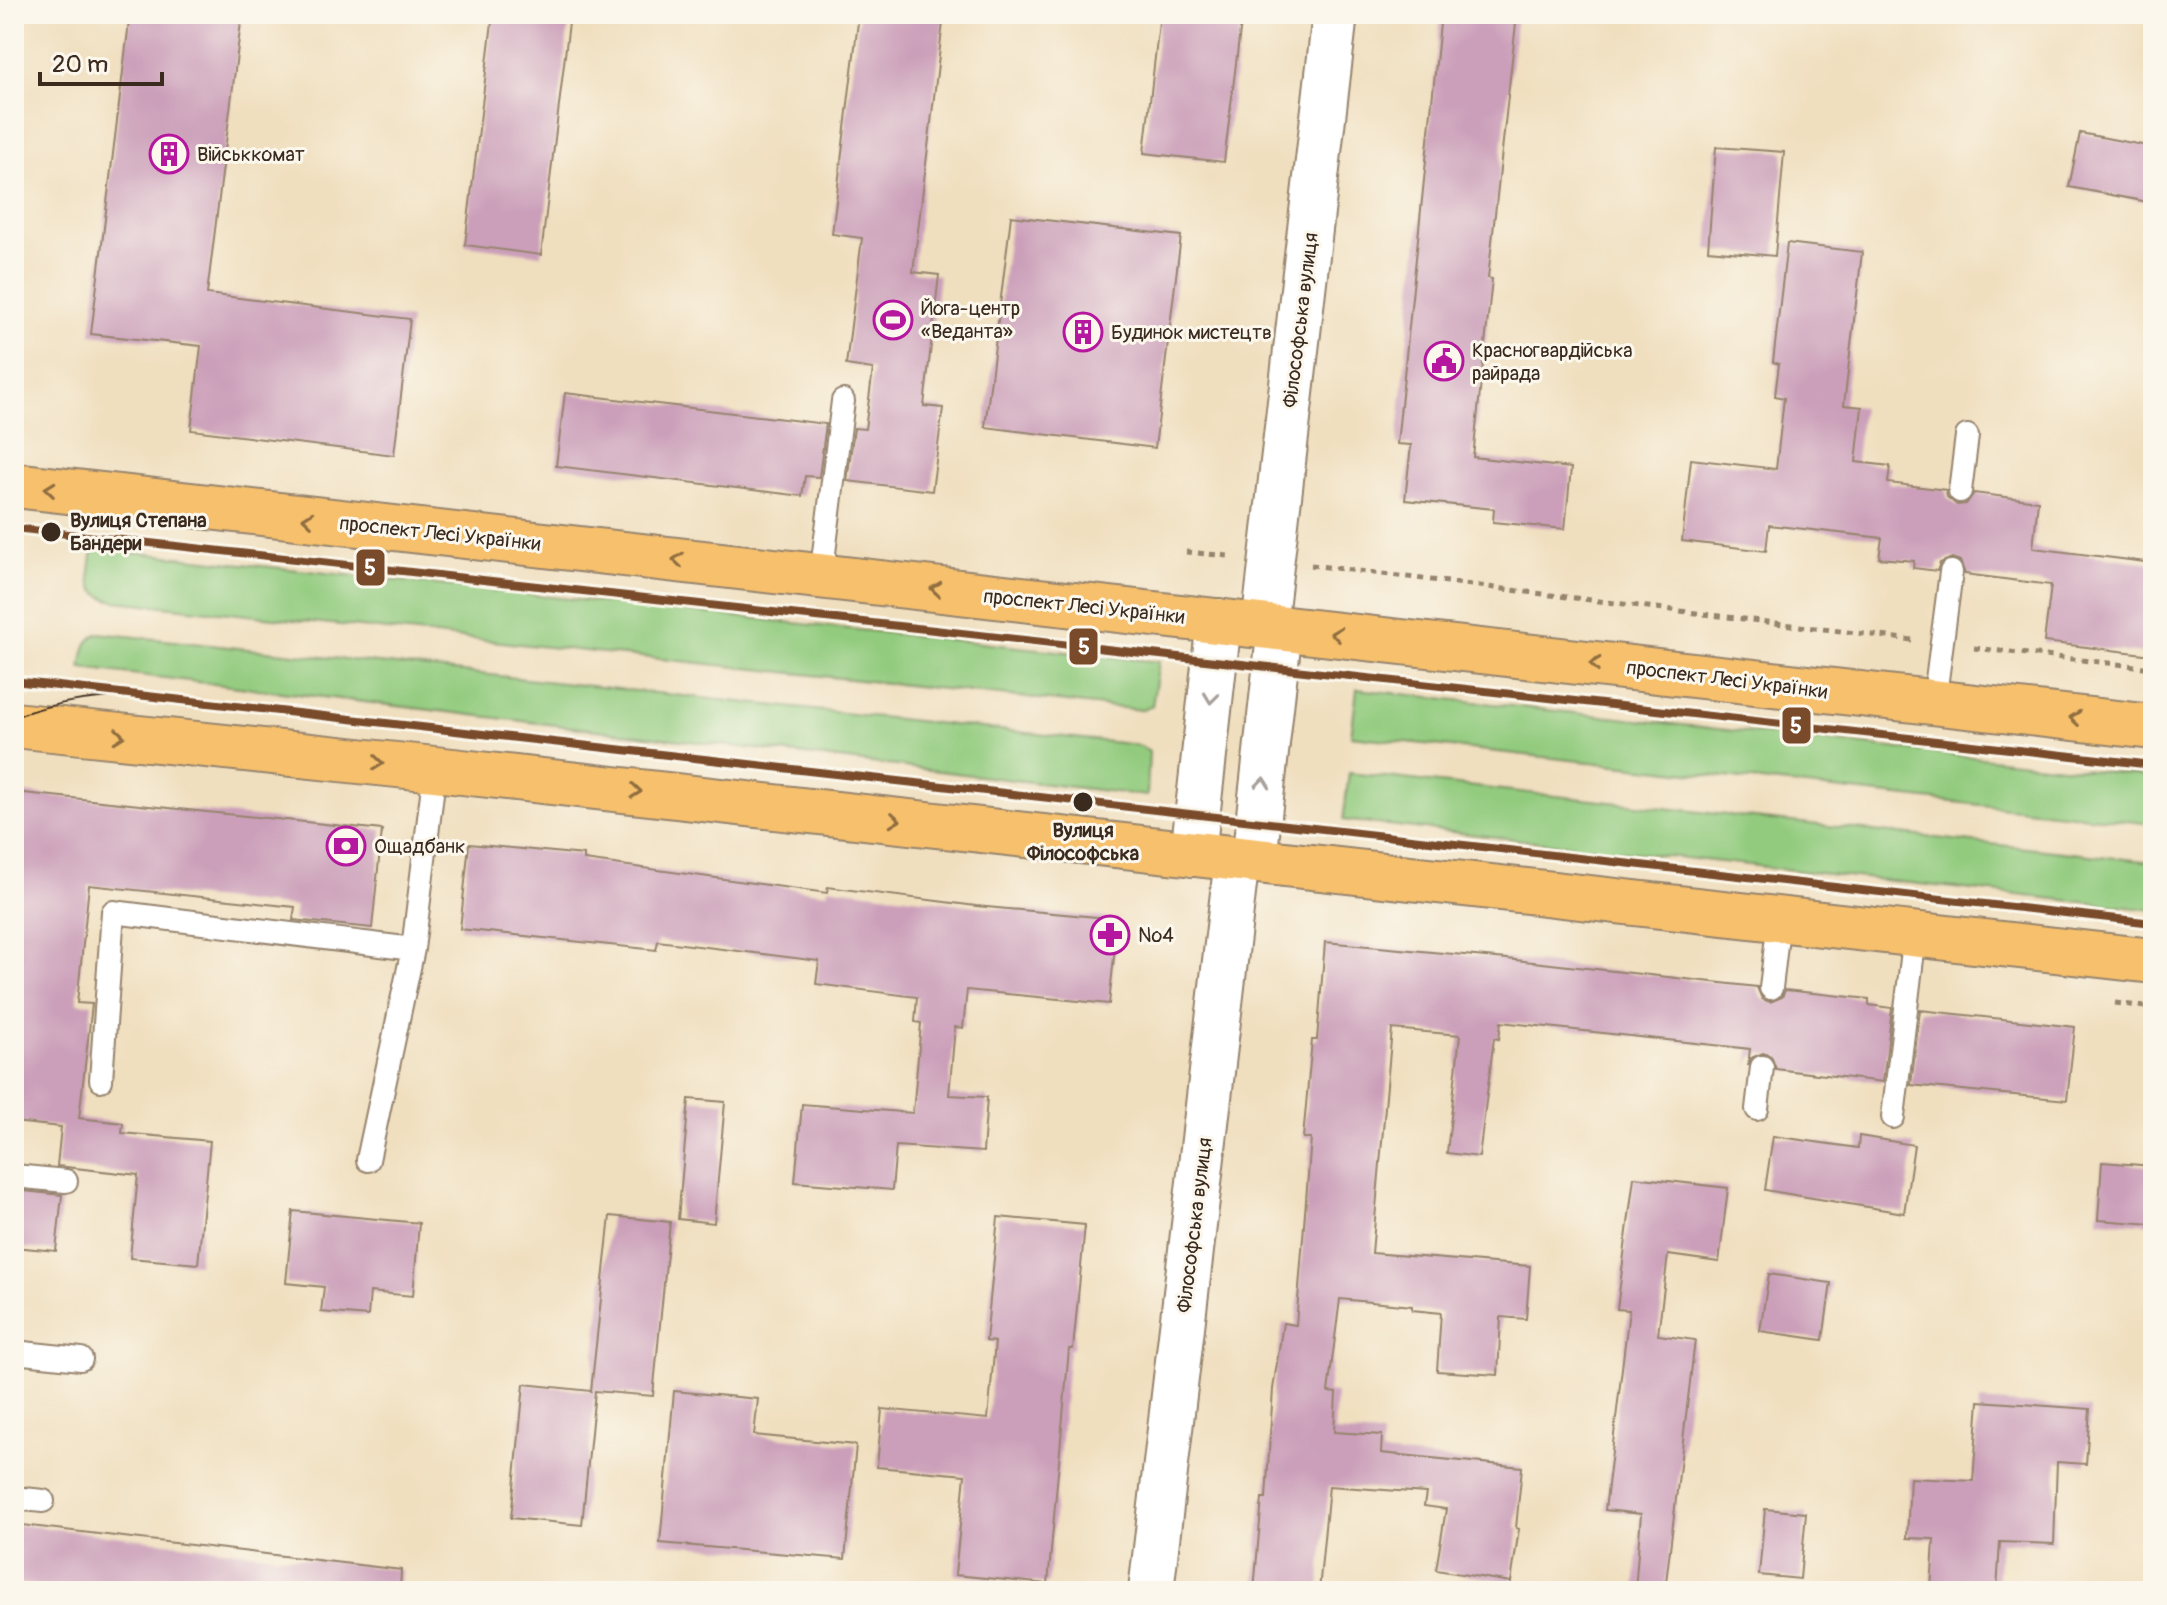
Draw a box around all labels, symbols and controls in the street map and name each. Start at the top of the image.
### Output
scale bar [40,36,162,86]
text: 20 m [52,50,108,79]
building icon: Військкомат [148,133,190,175]
place label: Військкомат [197,142,305,167]
street label: Філософська вулиця [1277,231,1324,409]
place label: Йога-центр «Веданта» [921,296,1020,344]
sports icon: Йога-центр «Веданта» [872,299,914,341]
building icon: Будинок мистецтв [1062,311,1104,353]
place label: Будинок мистецтв [1111,320,1272,345]
place label: Красногвардійська райрада [1472,338,1633,386]
public building icon: Красногвардійська райрада [1423,340,1465,382]
one-way arrow [43,481,56,498]
place label: Вулиця Степана Бандери [70,508,207,556]
one-way arrow [301,510,314,527]
street label: проспект Лесі Українки [338,510,542,557]
marker: Вулиця Степана Бандери [39,520,63,544]
line badge: 5 [355,548,386,587]
one-way arrow [671,552,684,569]
text: 5 [364,554,376,582]
one-way arrow [929,581,942,598]
street label: проспект Лесі Українки [982,583,1186,630]
one-way arrow [1329,625,1342,642]
line badge: 5 [1068,627,1099,666]
text: 5 [1078,633,1090,661]
one-way arrow [1588,655,1601,672]
street label: проспект Лесі Українки [1625,655,1829,704]
one-way arrow [1203,691,1220,705]
line badge: 5 [1781,706,1812,745]
one-way arrow [2069,710,2082,727]
text: 5 [1790,712,1802,740]
one-way arrow [113,727,126,744]
one-way arrow [372,754,385,771]
one-way arrow [1254,776,1271,789]
one-way arrow [630,783,643,800]
marker: Вулиця Філософська [1071,790,1095,814]
one-way arrow [889,812,902,829]
place label: Вулиця Філософська [1026,818,1139,866]
bank icon: Ощадбанк [325,825,367,867]
place label: Ощадбанк [374,834,465,859]
pharmacy icon: №4 [1089,914,1131,956]
place label: №4 [1138,923,1174,948]
street label: Філософська вулиця [1171,1136,1218,1314]

